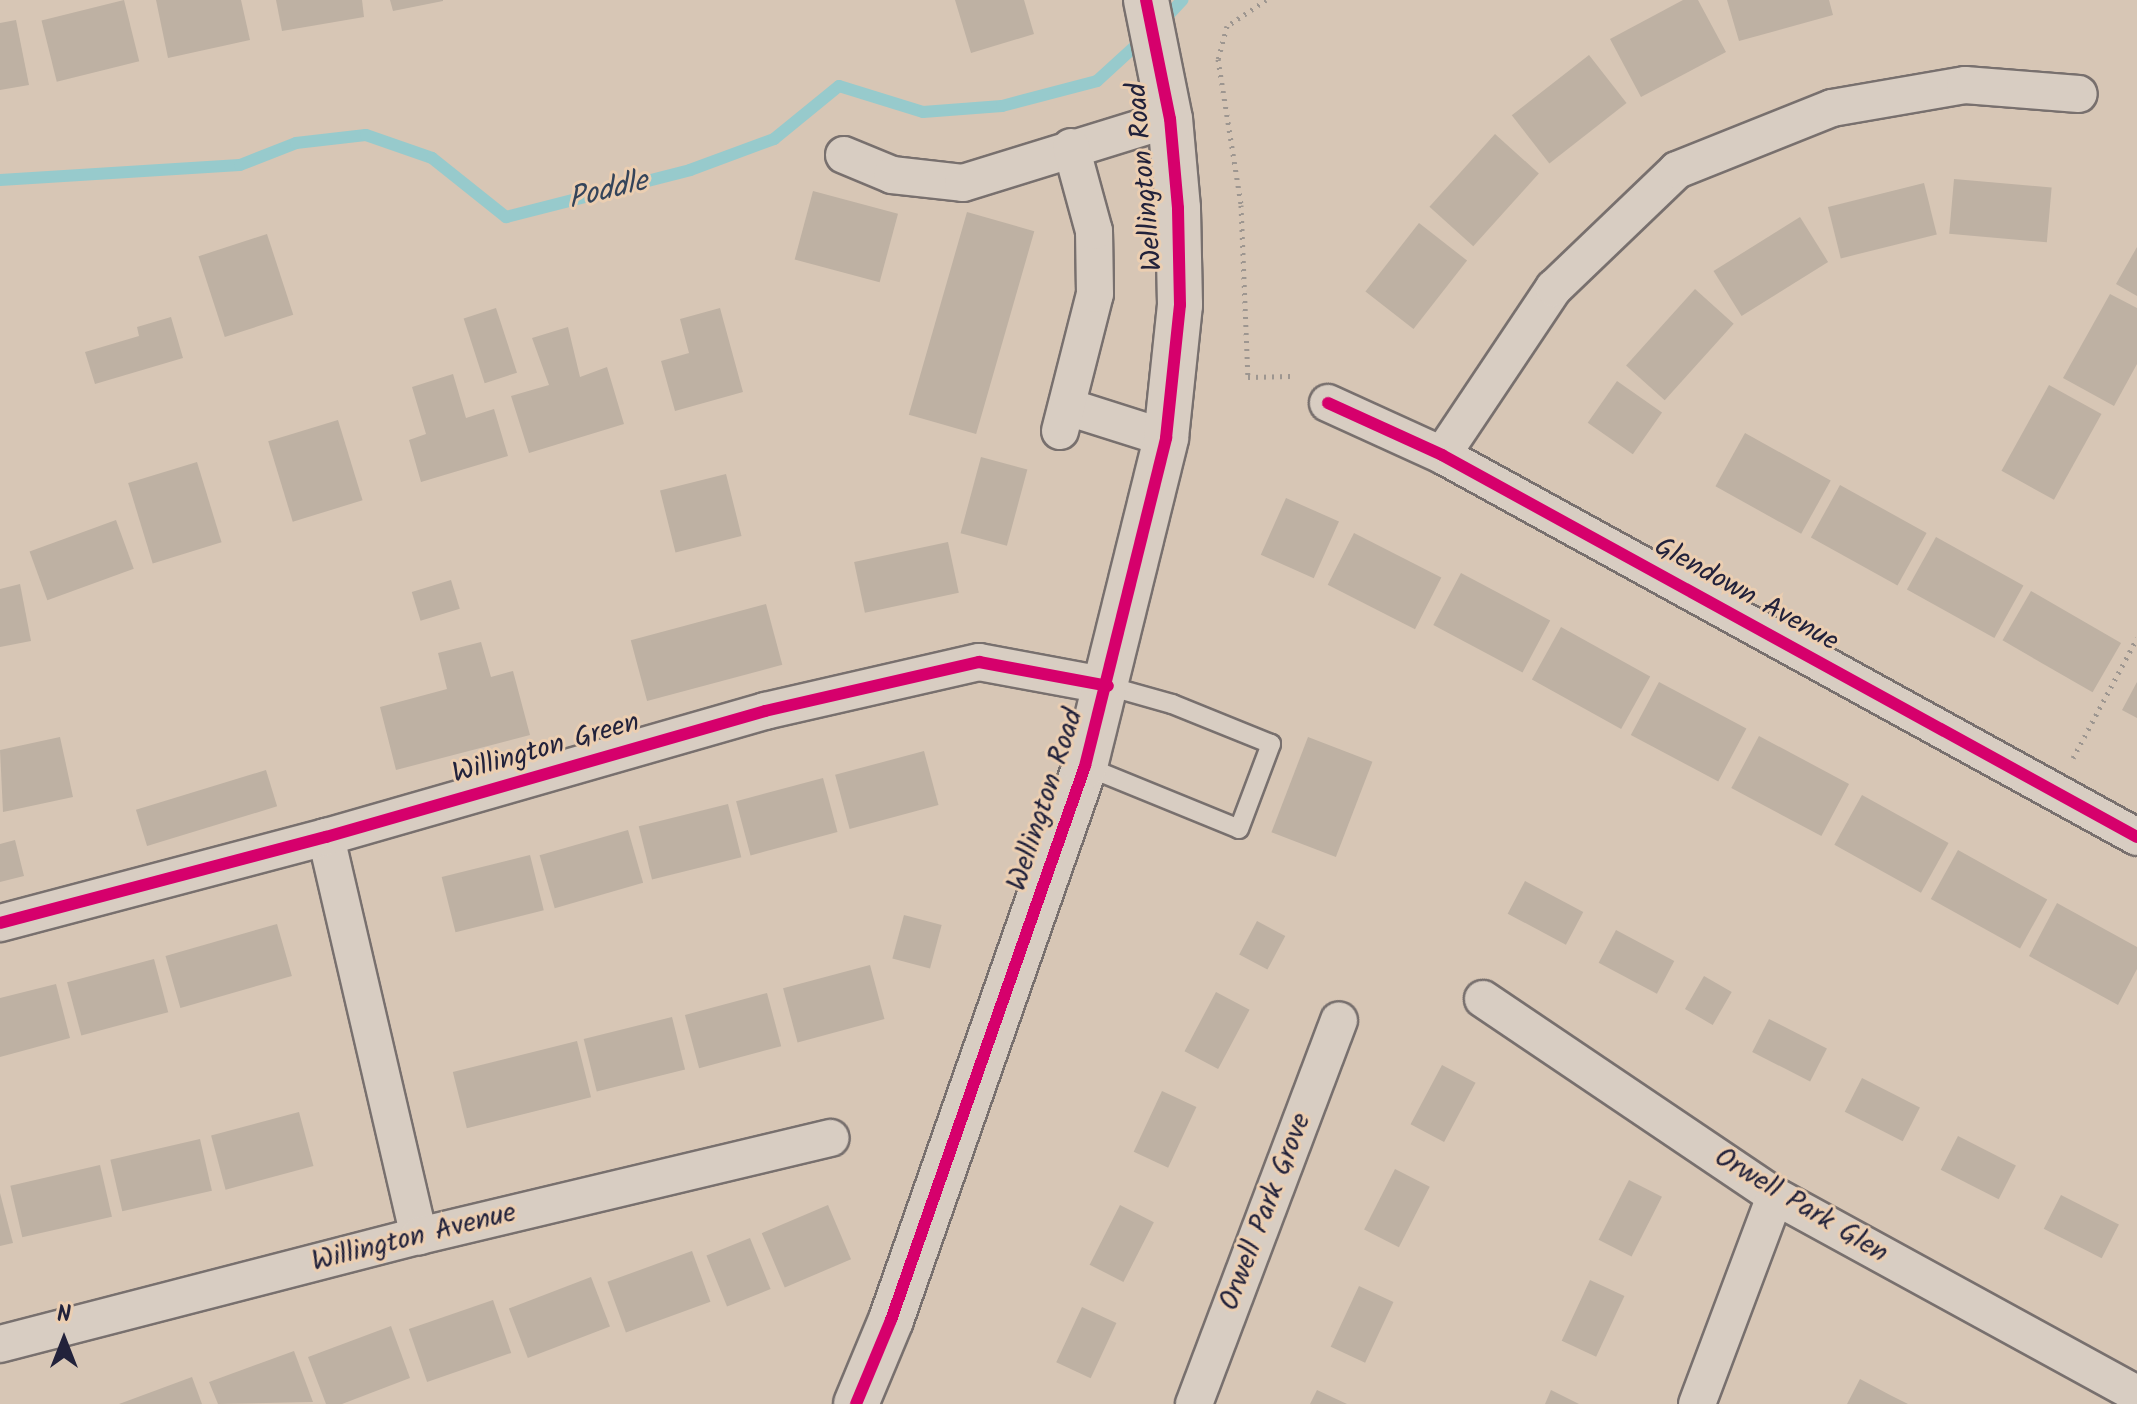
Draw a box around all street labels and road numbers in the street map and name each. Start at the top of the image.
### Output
street label: Wellington Road [1121,81,1171,273]
street label: Glendown Avenue [1648,530,1844,660]
street label: Wellington Road [1001,705,1091,895]
street label: Willington Green [448,706,644,792]
street label: Orwell Park Grove [1213,1109,1319,1315]
street label: Orwell Park Glen [1708,1141,1894,1271]
street label: Willington Avenue [308,1196,520,1280]

